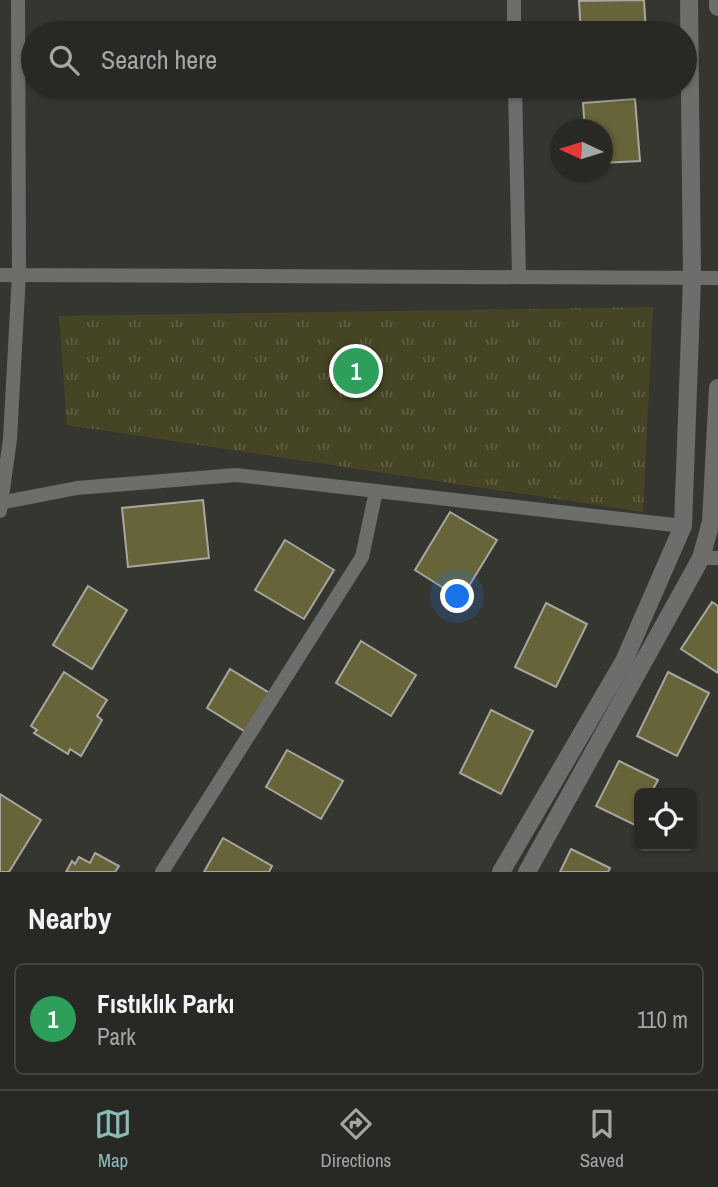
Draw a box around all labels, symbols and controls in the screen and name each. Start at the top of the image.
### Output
search box [21,21,697,98]
icon: search [45,41,83,79]
text: Search here [101,42,217,77]
north arrow [550,119,613,182]
pin: 1 [333,345,379,397]
your location [440,579,474,613]
map controls [634,788,697,851]
button: locate [634,788,697,851]
text: Nearby [28,898,111,938]
text: Fıstıklık Parkı [97,986,235,1021]
text: 1 [48,1004,58,1035]
text: 110 m [637,1004,688,1035]
text: Park [97,1021,136,1052]
tab: Map [94,1105,132,1173]
tab: Directions [320,1105,391,1173]
tab: Saved [580,1105,624,1173]

